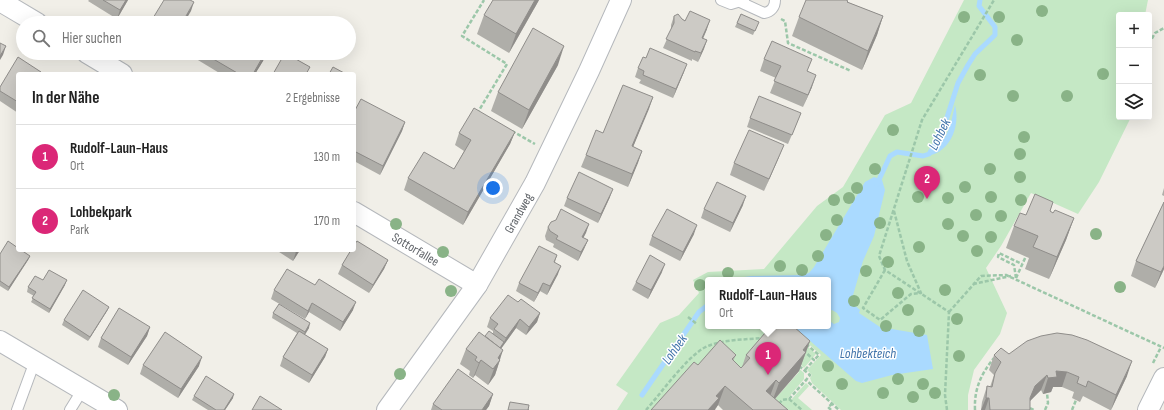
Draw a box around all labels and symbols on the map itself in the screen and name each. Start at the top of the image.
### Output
water label: Lohbek [925,115,955,153]
pin: 2 [914,166,940,199]
your location [483,178,503,198]
street label: Grandweg [501,190,537,236]
street label: Sottorfallee [389,229,442,270]
water label: Lohbek [658,330,691,368]
pin: 1 [755,342,781,375]
water label: Lohbekteich [840,345,896,362]

